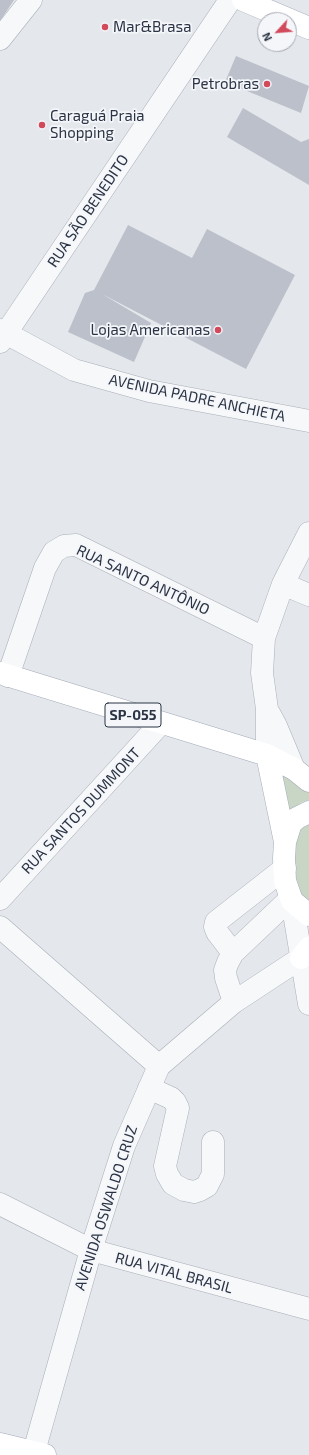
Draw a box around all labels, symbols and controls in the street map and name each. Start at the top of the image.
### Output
north arrow [257,12,297,52]
place label: Mar&Brasa [113,18,191,36]
marker: Mar&Brasa [100,22,110,32]
text: N [259,31,274,43]
place label: Petrobras [192,75,259,93]
marker: Petrobras [262,79,272,89]
place label: Caraguá Praia Shopping [50,107,145,142]
marker: Caraguá Praia Shopping [37,120,47,130]
street label: RUA SÃO BENEDITO [44,151,132,271]
place label: Lojas Americanas [90,321,210,339]
marker: Lojas Americanas [213,325,223,335]
street label: AVENIDA PADRE ANCHIETA [107,370,287,426]
street label: RUA SANTO ANTÔNIO [73,541,213,619]
road number: SP-055 [105,703,161,727]
street label: RUA SANTOS DUMMONT [18,744,144,878]
street label: AVENIDA OSWALDO CRUZ [71,1123,141,1293]
street label: RUA VITAL BRASIL [113,1249,235,1297]

